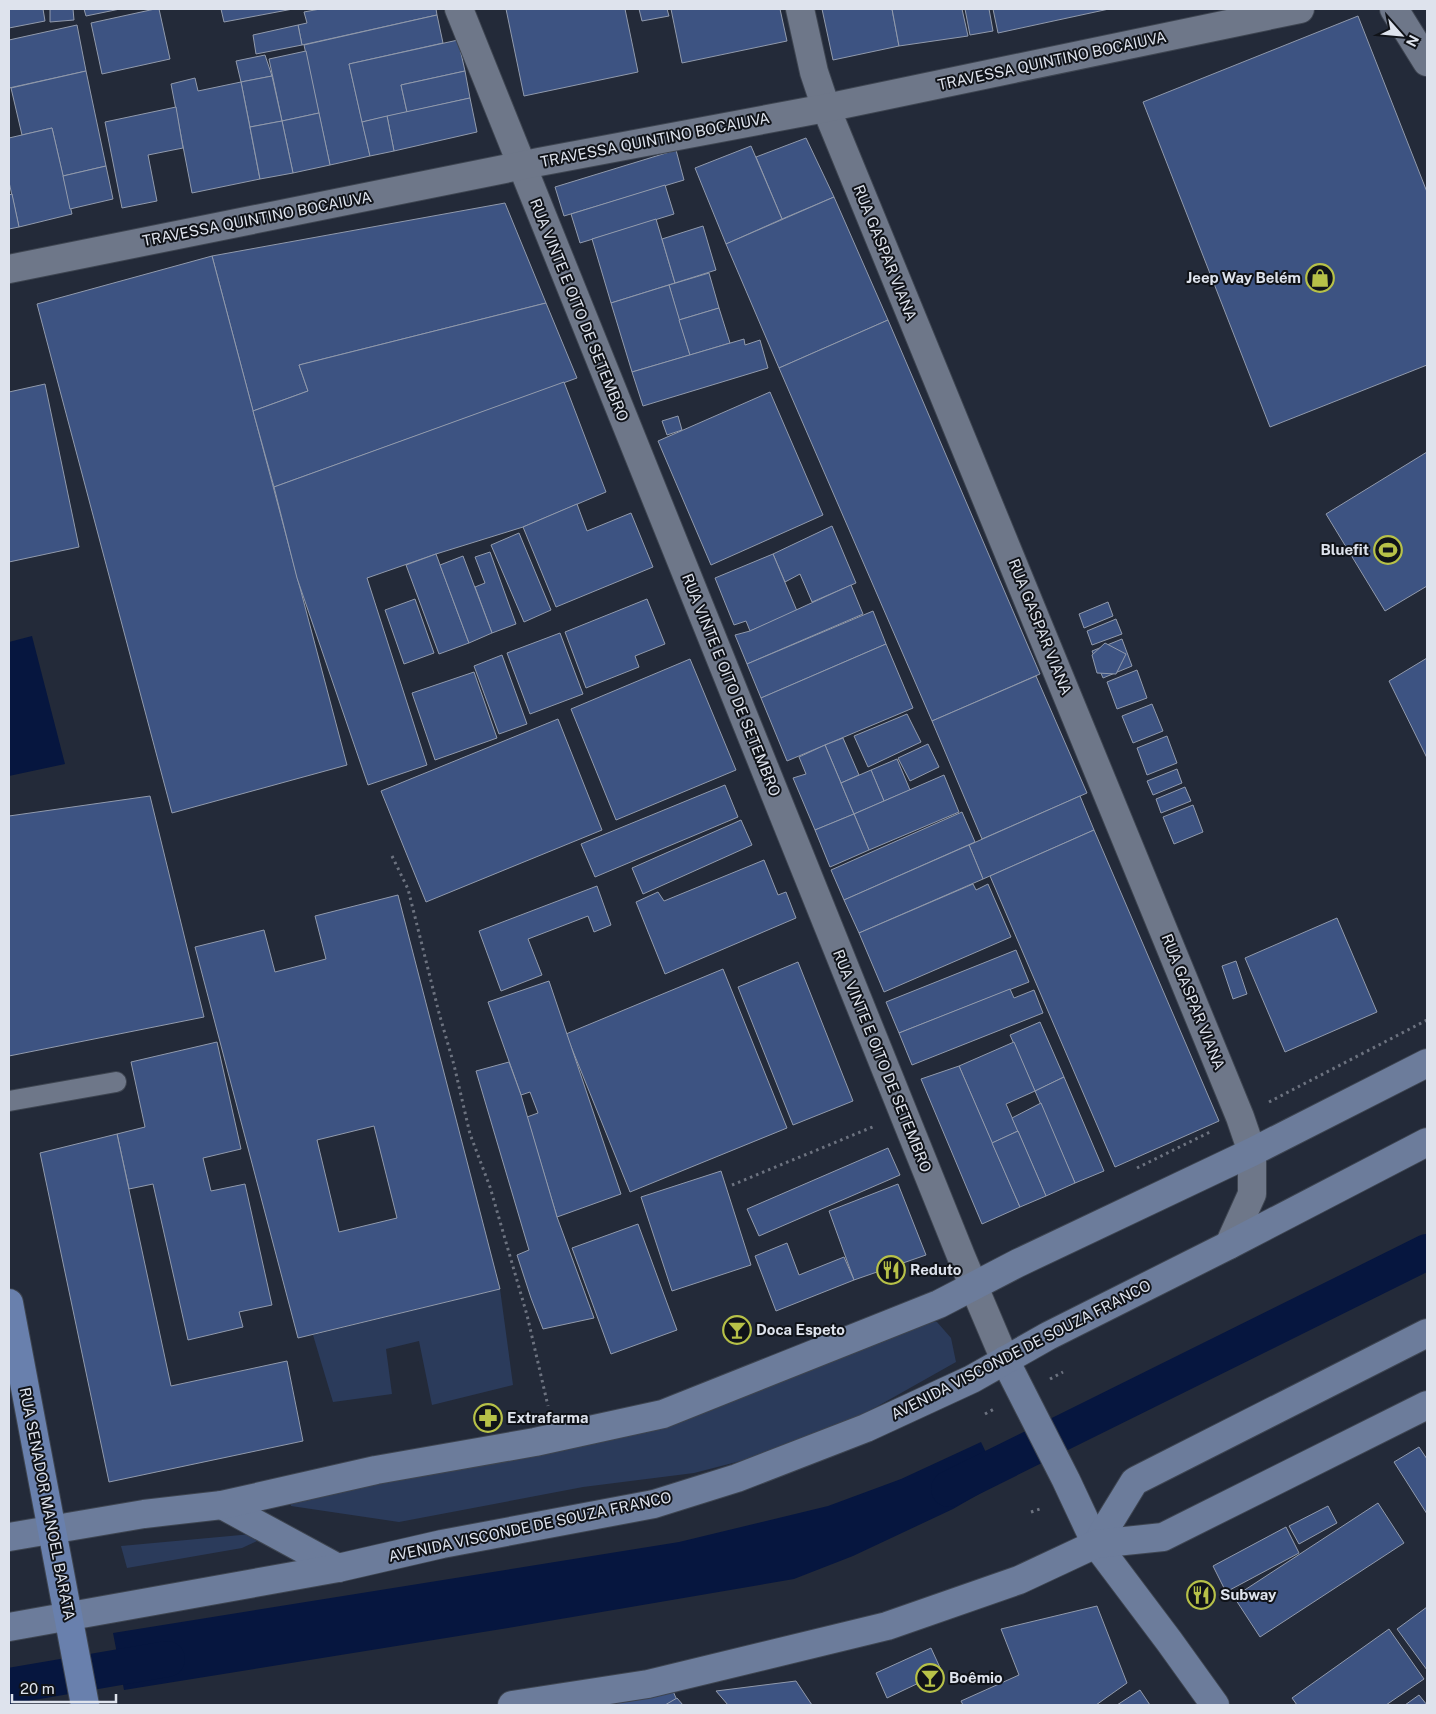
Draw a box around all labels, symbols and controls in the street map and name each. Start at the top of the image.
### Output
north arrow [1376,10,1426,60]
street label: TRAVESSA QUINTINO BOCAIUVA [936,28,1168,93]
text: N [1403,32,1422,49]
street label: TRAVESSA QUINTINO BOCAIUVA [539,109,771,170]
street label: RUA GASPAR VIANA [850,182,921,324]
street label: TRAVESSA QUINTINO BOCAIUVA [141,188,373,249]
street label: RUA VINTE E OITO DE SETEMBRO [527,196,632,424]
shop icon: Jeep Way Belém [1305,263,1335,293]
place label: Jeep Way Belém [1186,269,1301,286]
sports icon: Bluefit [1373,535,1403,565]
place label: Bluefit [1320,541,1369,558]
street label: RUA GASPAR VIANA [1005,556,1076,698]
street label: RUA VINTE E OITO DE SETEMBRO [679,571,784,799]
street label: RUA GASPAR VIANA [1158,931,1229,1073]
street label: RUA VINTE E OITO DE SETEMBRO [830,947,935,1175]
restaurant icon: Reduto [876,1255,906,1285]
place label: Reduto [910,1261,962,1278]
street label: AVENIDA VISCONDE DE SOUZA FRANCO [888,1276,1153,1423]
bar icon: Doca Espeto [722,1315,752,1345]
place label: Doca Espeto [756,1321,845,1338]
street label: RUA SENADOR MANOEL BARATA [17,1386,79,1622]
pharmacy icon: Extrafarma [473,1403,503,1433]
place label: Extrafarma [507,1409,588,1426]
street label: AVENIDA VISCONDE DE SOUZA FRANCO [387,1488,673,1565]
restaurant icon: Subway [1186,1580,1216,1610]
place label: Subway [1220,1586,1277,1603]
bar icon: Boêmio [915,1663,945,1693]
place label: Boêmio [949,1669,1003,1686]
scale bar [12,1672,116,1704]
text: 20 m [20,1680,55,1697]

